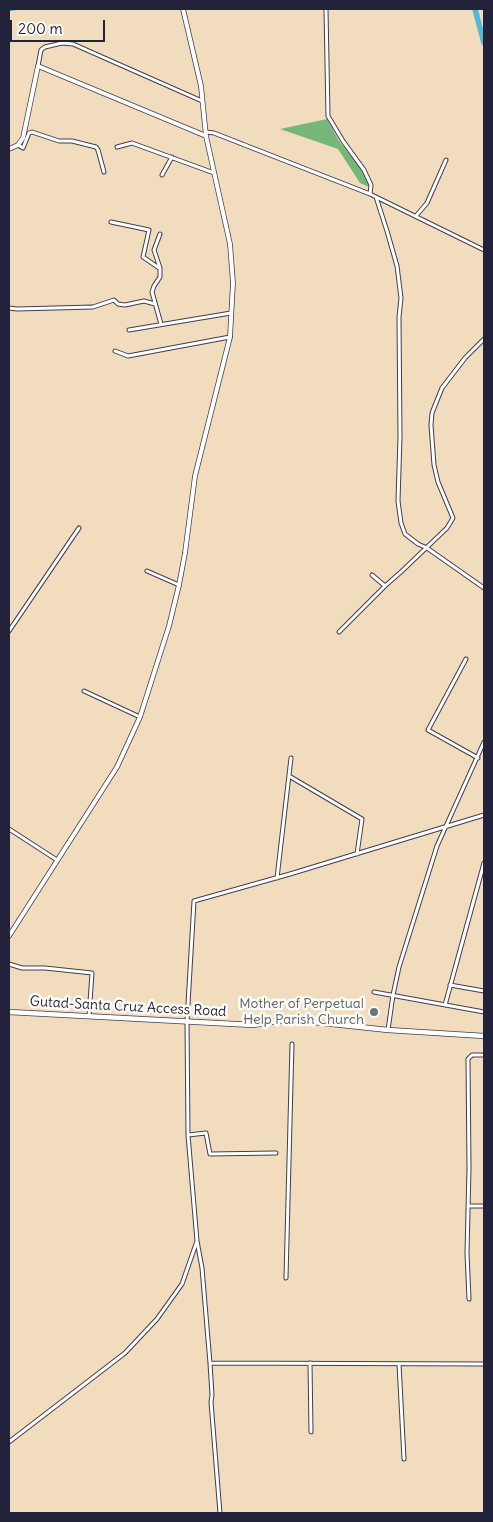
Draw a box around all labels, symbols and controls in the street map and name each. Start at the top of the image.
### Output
scale bar [12,10,108,42]
text: 200 m [18,19,63,38]
street label: Gutad-Santa Cruz Access Road [29,993,227,1021]
place label: Mother of Perpetual Help Parish Church [239,996,364,1028]
marker: Mother of Perpetual Help Parish Church [368,1006,380,1018]

